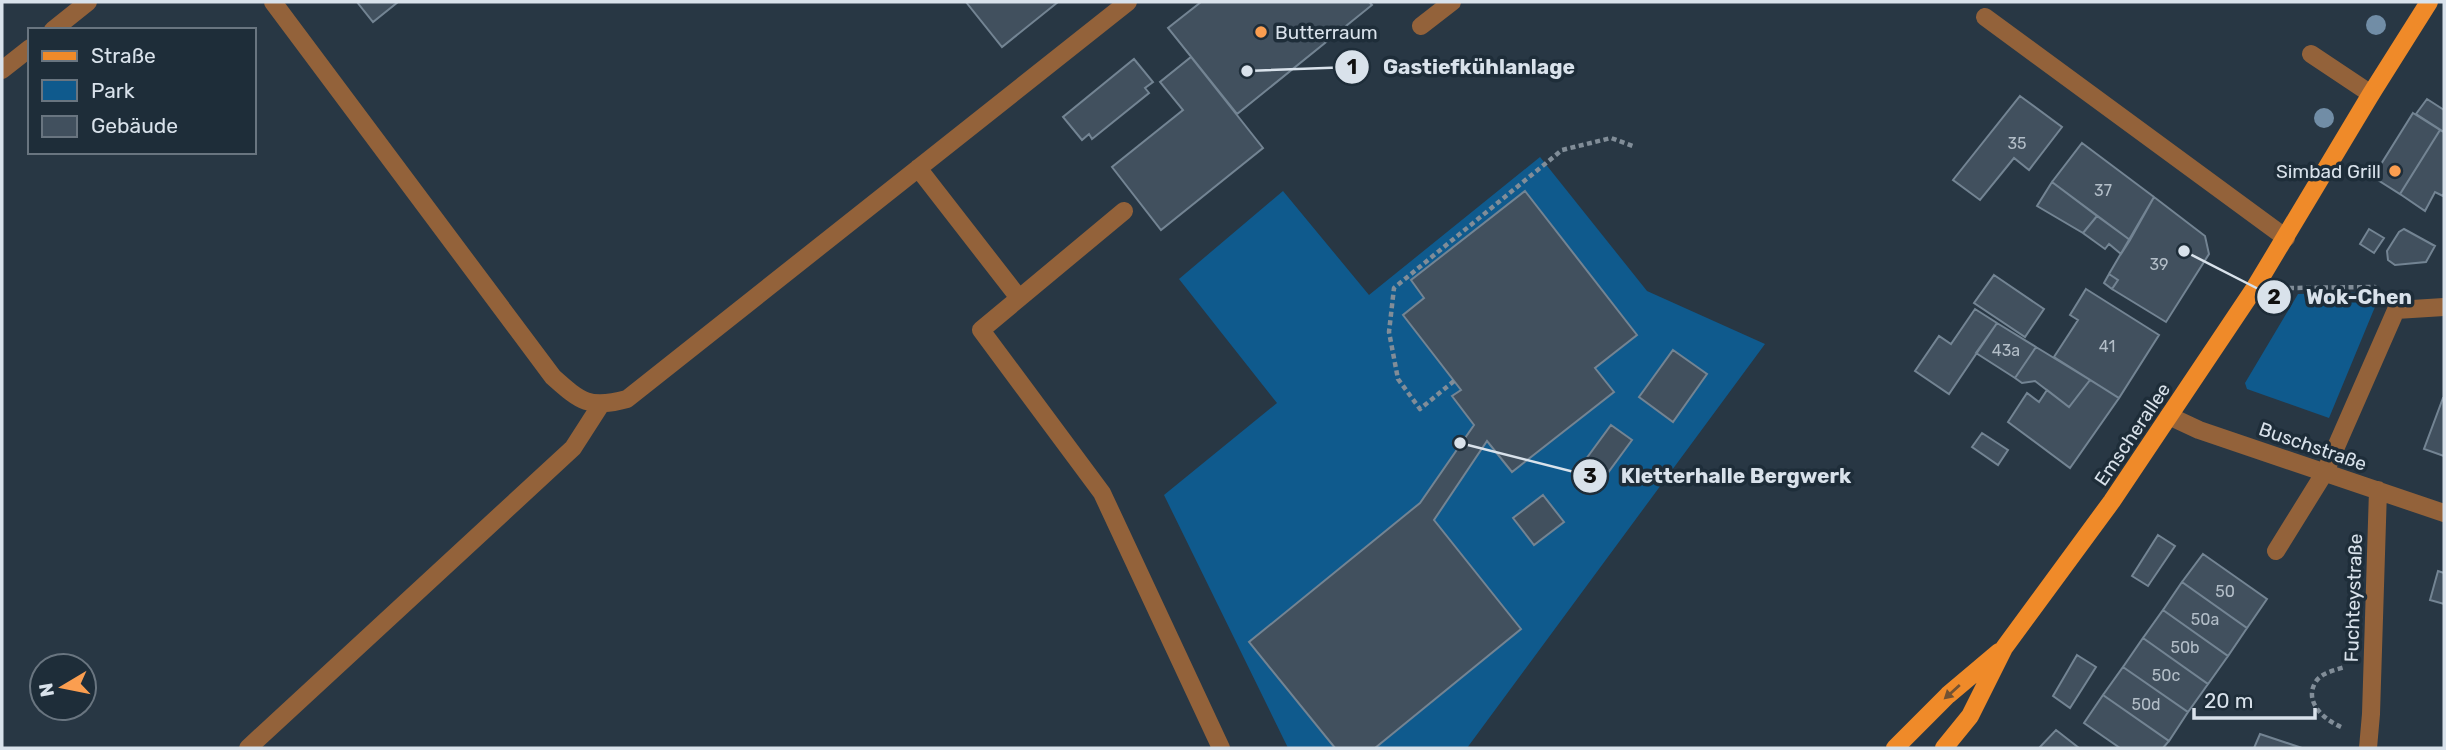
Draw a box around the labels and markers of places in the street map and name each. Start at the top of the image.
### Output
place label: Butterraum [1275,21,1378,44]
marker: Butterraum [1253,24,1269,40]
callout: Gastiefkühlanlage [1334,46,1589,88]
place label: Simbad Grill [2276,160,2381,183]
marker: Simbad Grill [2387,163,2403,179]
callout: Wok-Chen [2257,276,2426,318]
callout: Kletterhalle Bergwerk [1572,455,1866,497]

